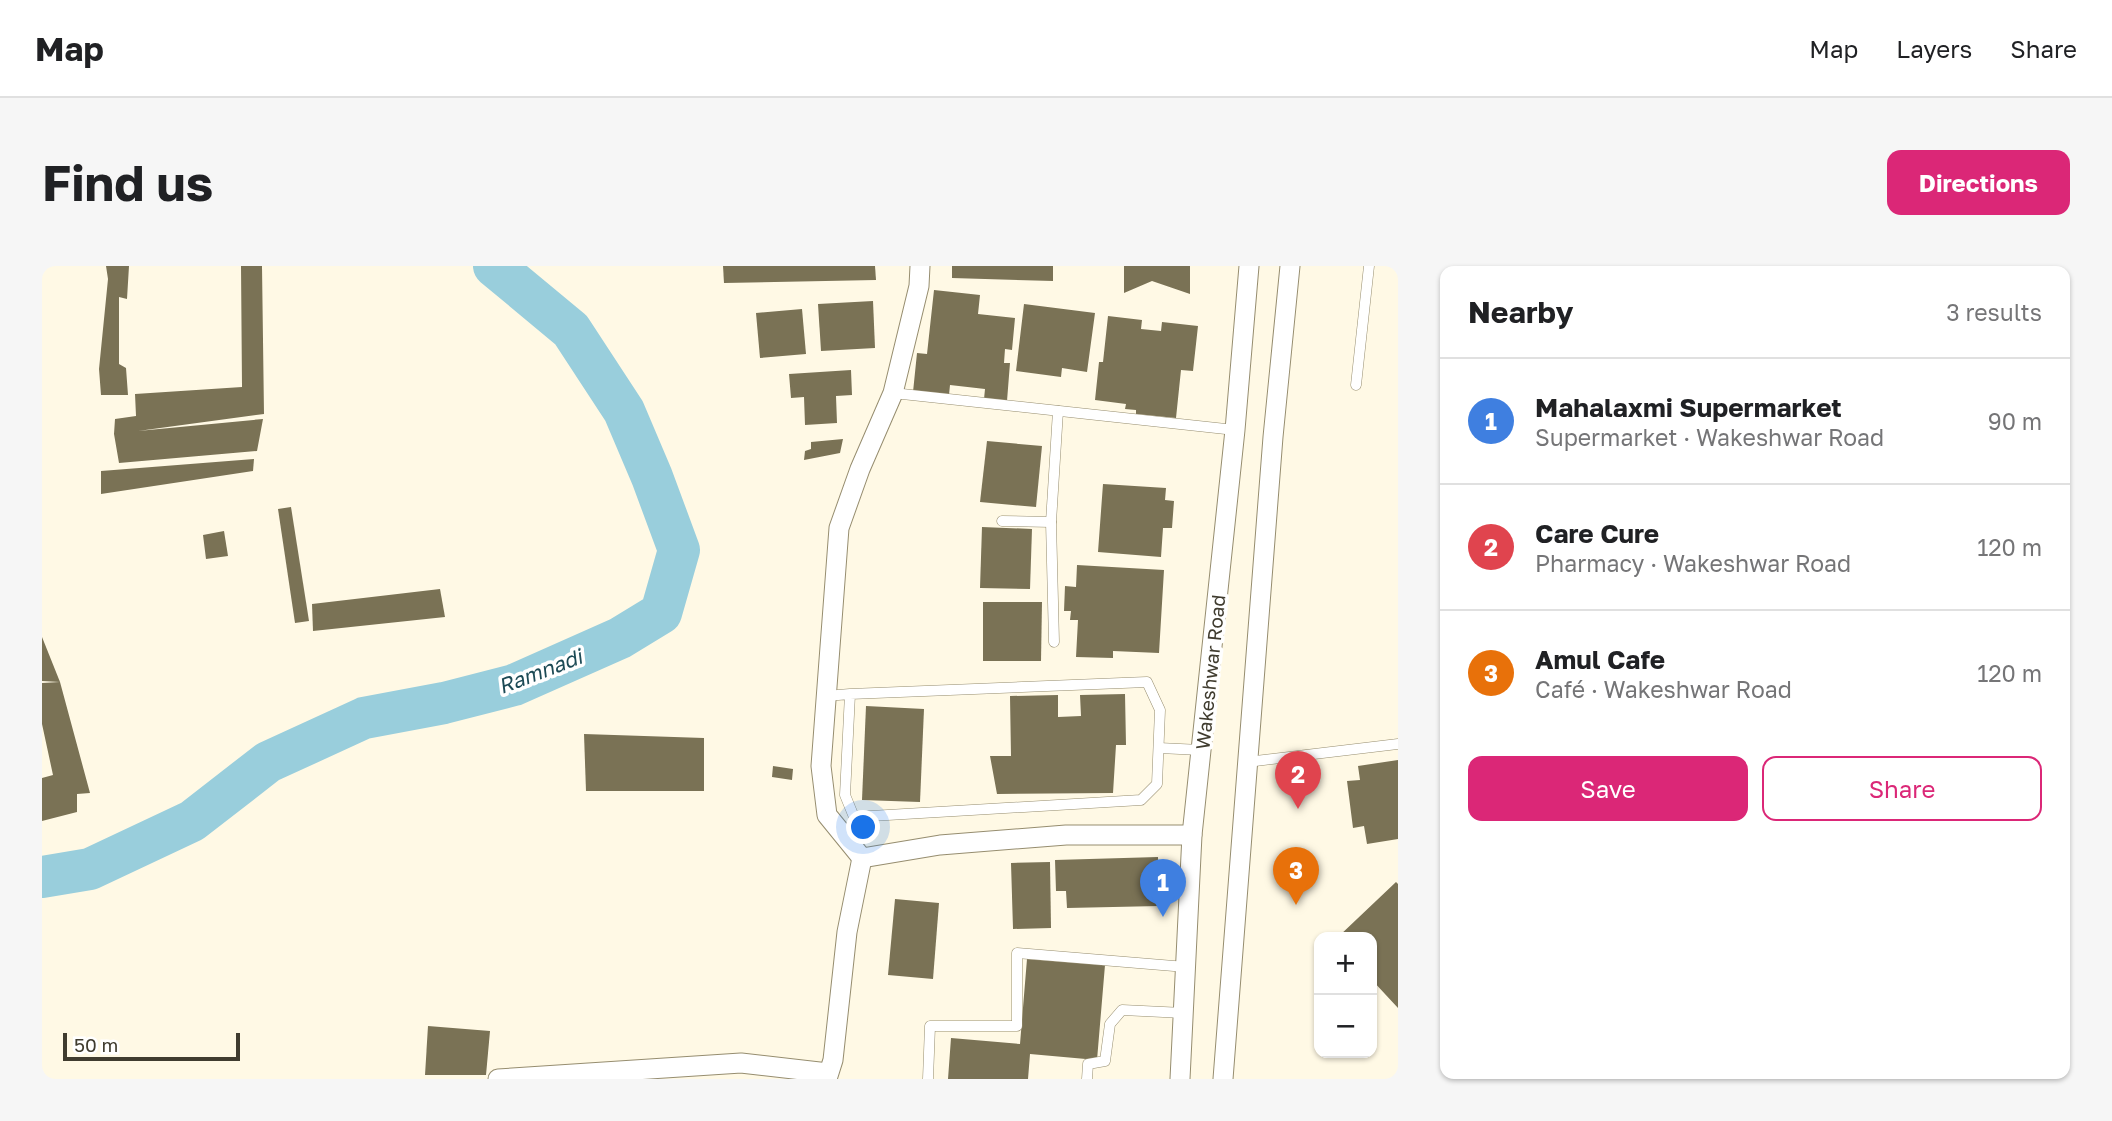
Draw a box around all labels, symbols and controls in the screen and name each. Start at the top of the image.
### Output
text: Map [35,29,104,68]
text: Map [1809,34,1858,63]
text: Layers [1896,34,1972,63]
text: Share [2010,34,2077,63]
button: Directions [1887,150,2070,215]
text: Find us [42,153,213,212]
text: Nearby [1468,294,1573,330]
text: 3 results [1946,298,2042,326]
text: Mahalaxmi Supermarket [1535,392,1842,423]
text: 1 [1485,407,1497,435]
text: 90 m [1988,407,2042,435]
text: Supermarket · Wakeshwar Road [1535,423,1884,451]
text: Care Cure [1535,518,1659,549]
text: 2 [1484,533,1498,561]
text: 120 m [1977,533,2042,561]
text: Pharmacy · Wakeshwar Road [1535,549,1851,577]
street label: Wakeshwar Road [1190,593,1230,751]
water label: Ramnadi [494,642,588,699]
text: Amul Cafe [1535,644,1665,675]
text: 3 [1484,659,1498,687]
text: 120 m [1977,659,2042,687]
text: Café · Wakeshwar Road [1535,675,1792,703]
pin: 2 [1275,751,1321,809]
button: Save [1468,756,1748,821]
button: Share [1762,756,2042,821]
your location [846,810,880,844]
pin: 3 [1273,847,1319,905]
pin: 1 [1140,859,1186,917]
map controls [1314,932,1377,1058]
button: + [1314,932,1377,995]
button: − [1314,995,1377,1058]
scale bar [63,1030,240,1062]
text: 50 m [74,1033,118,1056]

